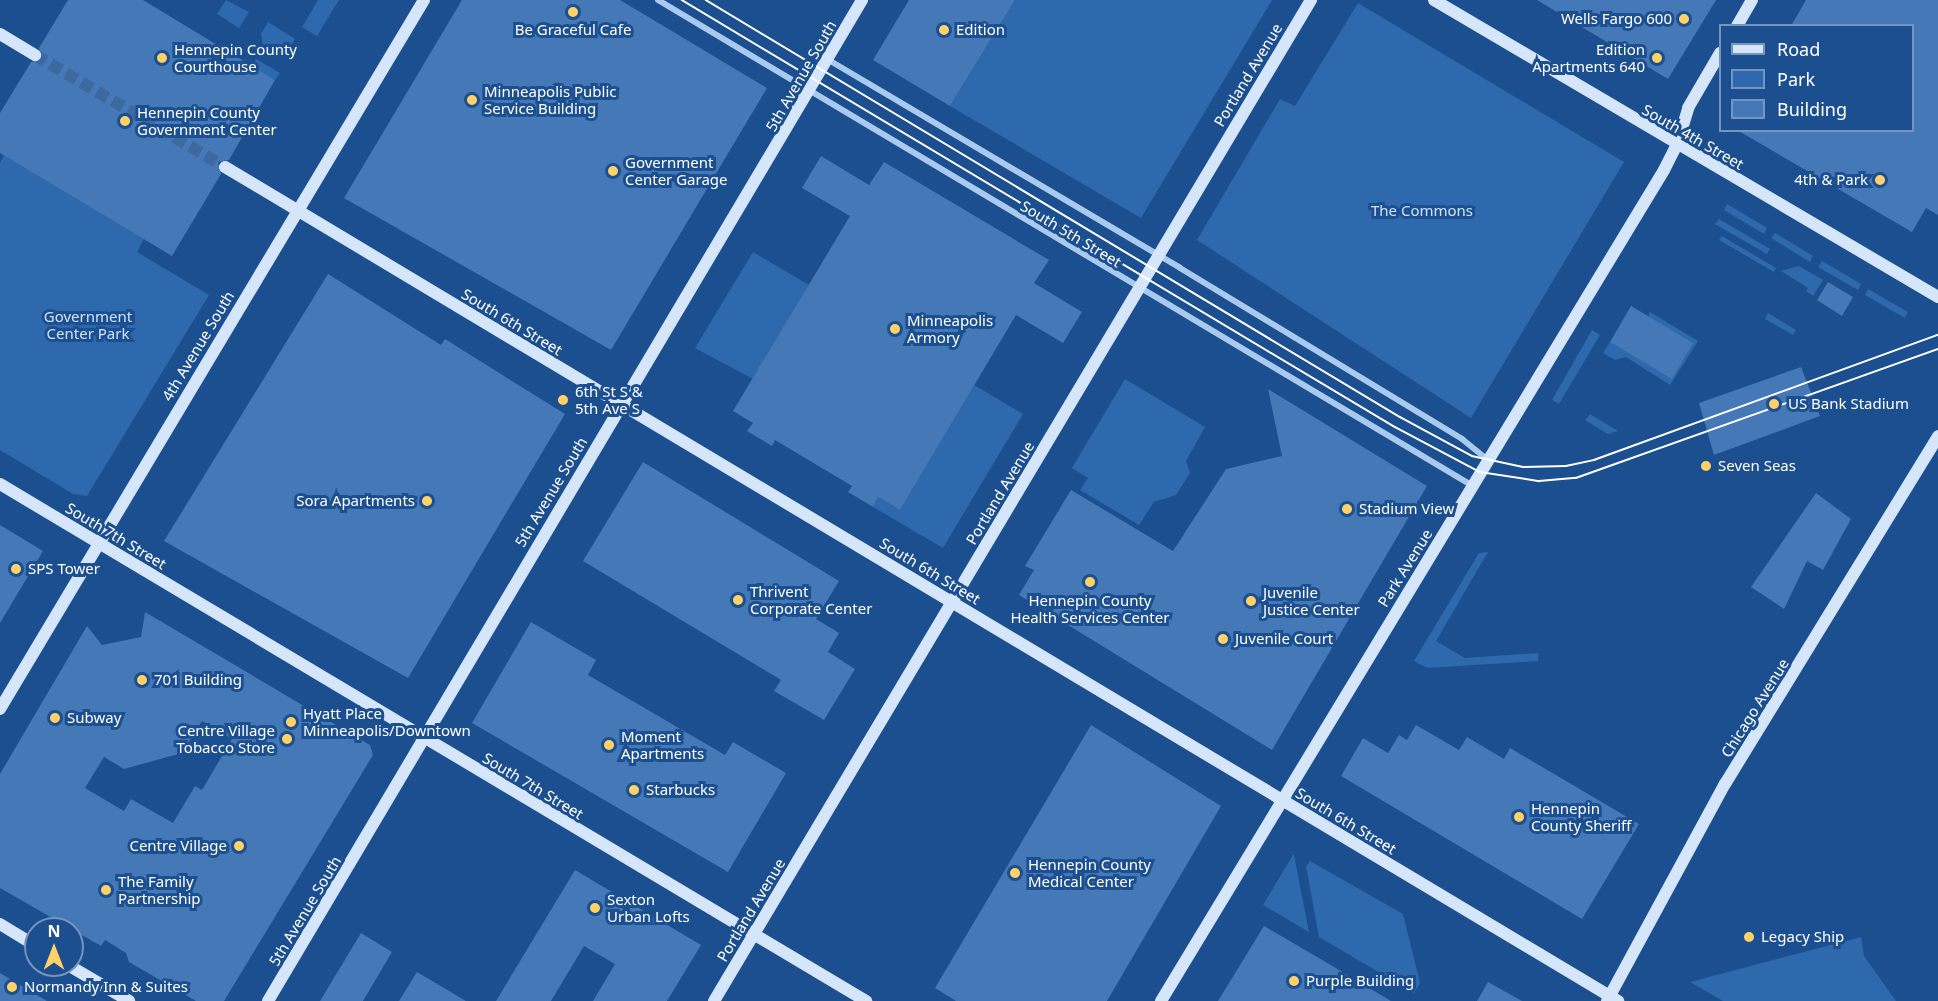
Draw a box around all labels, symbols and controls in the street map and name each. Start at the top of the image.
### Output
marker: Be Graceful Cafe [566,5,580,19]
place label: Wells Fargo 600 [1561,10,1672,28]
marker: Wells Fargo 600 [1677,12,1691,26]
street label: 5th Avenue South [762,17,840,135]
street label: Portland Avenue [1210,20,1286,130]
place label: Be Graceful Cafe [515,21,631,39]
place label: Edition [956,21,1005,39]
marker: Edition [937,23,951,37]
legend [1719,24,1914,132]
text: Road [1777,37,1820,61]
place label: Hennepin County Courthouse [174,40,297,75]
place label: Edition Apartments 640 [1532,40,1645,75]
marker: Hennepin County Courthouse [155,51,169,65]
marker: Edition Apartments 640 [1650,51,1664,65]
text: Park [1777,67,1815,91]
place label: Minneapolis Public Service Building [484,82,617,117]
marker: Minneapolis Public Service Building [465,93,479,107]
text: Building [1777,97,1847,121]
street label: South 4th Street [1639,101,1747,173]
place label: Hennepin County Government Center [137,103,277,138]
marker: Hennepin County Government Center [118,114,132,128]
place label: Government Center Garage [625,153,728,188]
marker: Government Center Garage [606,164,620,178]
place label: 4th & Park [1794,171,1868,189]
marker: 4th & Park [1873,173,1887,187]
street label: South 5th Street [1017,197,1125,271]
park label: The Commons [1371,202,1473,220]
street label: South 6th Street [458,285,566,359]
street label: 4th Avenue South [158,288,238,404]
park label: Government Center Park [44,307,132,342]
place label: Minneapolis Armory [907,311,993,346]
marker: Minneapolis Armory [888,322,902,336]
place label: 6th St S & 5th Ave S [575,382,643,417]
marker: 6th St S & 5th Ave S [556,393,570,407]
marker: US Bank Stadium [1765,395,1783,413]
place label: US Bank Stadium [1788,395,1909,413]
street label: 5th Avenue South [511,434,591,550]
street label: Portland Avenue [962,438,1038,548]
place label: Seven Seas [1718,457,1796,475]
marker: Seven Seas [1699,459,1713,473]
place label: Sora Apartments [296,492,415,510]
marker: Sora Apartments [420,494,434,508]
street label: South 7th Street [62,499,170,573]
place label: Stadium View [1359,500,1454,518]
marker: Stadium View [1340,502,1354,516]
street label: Park Avenue [1374,526,1436,610]
street label: South 6th Street [876,534,984,608]
place label: SPS Tower [28,560,100,578]
marker: SPS Tower [9,562,23,576]
marker: Hennepin County Health Services Center [1083,575,1097,589]
place label: Thrivent Corporate Center [750,582,872,617]
place label: Juvenile Justice Center [1263,583,1360,618]
place label: Hennepin County Health Services Center [1011,591,1169,626]
marker: Thrivent Corporate Center [731,593,745,607]
marker: Juvenile Justice Center [1244,594,1258,608]
place label: Juvenile Court [1235,630,1333,648]
marker: Juvenile Court [1216,632,1230,646]
street label: Chicago Avenue [1717,655,1793,761]
place label: 701 Building [154,671,242,689]
marker: 701 Building [135,673,149,687]
place label: Hyatt Place Minneapolis/Downtown [303,704,471,739]
place label: Subway [67,709,121,727]
marker: Subway [48,711,62,725]
marker: Hyatt Place Minneapolis/Downtown [284,715,298,729]
place label: Centre Village Tobacco Store [177,721,275,756]
place label: Moment Apartments [621,727,704,762]
marker: Centre Village Tobacco Store [280,732,294,746]
marker: Moment Apartments [602,738,616,752]
street label: South 7th Street [479,749,587,823]
place label: Starbucks [646,781,715,799]
marker: Starbucks [627,783,641,797]
street label: South 6th Street [1292,784,1400,858]
place label: Hennepin County Sheriff [1531,799,1631,834]
marker: Hennepin County Sheriff [1512,810,1526,824]
place label: Centre Village [129,837,227,855]
marker: Centre Village [232,839,246,853]
street label: 5th Avenue South [265,853,345,969]
street label: Portland Avenue [713,855,789,965]
place label: Hennepin County Medical Center [1028,855,1151,890]
marker: Hennepin County Medical Center [1006,864,1024,882]
place label: The Family Partnership [118,872,201,907]
marker: The Family Partnership [99,883,113,897]
place label: Sexton Urban Lofts [607,890,690,925]
marker: Sexton Urban Lofts [588,901,602,915]
north arrow [24,917,84,977]
text: N [47,920,61,942]
place label: Legacy Ship [1761,928,1844,946]
marker: Legacy Ship [1742,930,1756,944]
place label: Purple Building [1306,972,1414,990]
marker: Purple Building [1287,974,1301,988]
place label: Normandy Inn & Suites [24,978,188,996]
marker: Normandy Inn & Suites [5,980,19,994]

